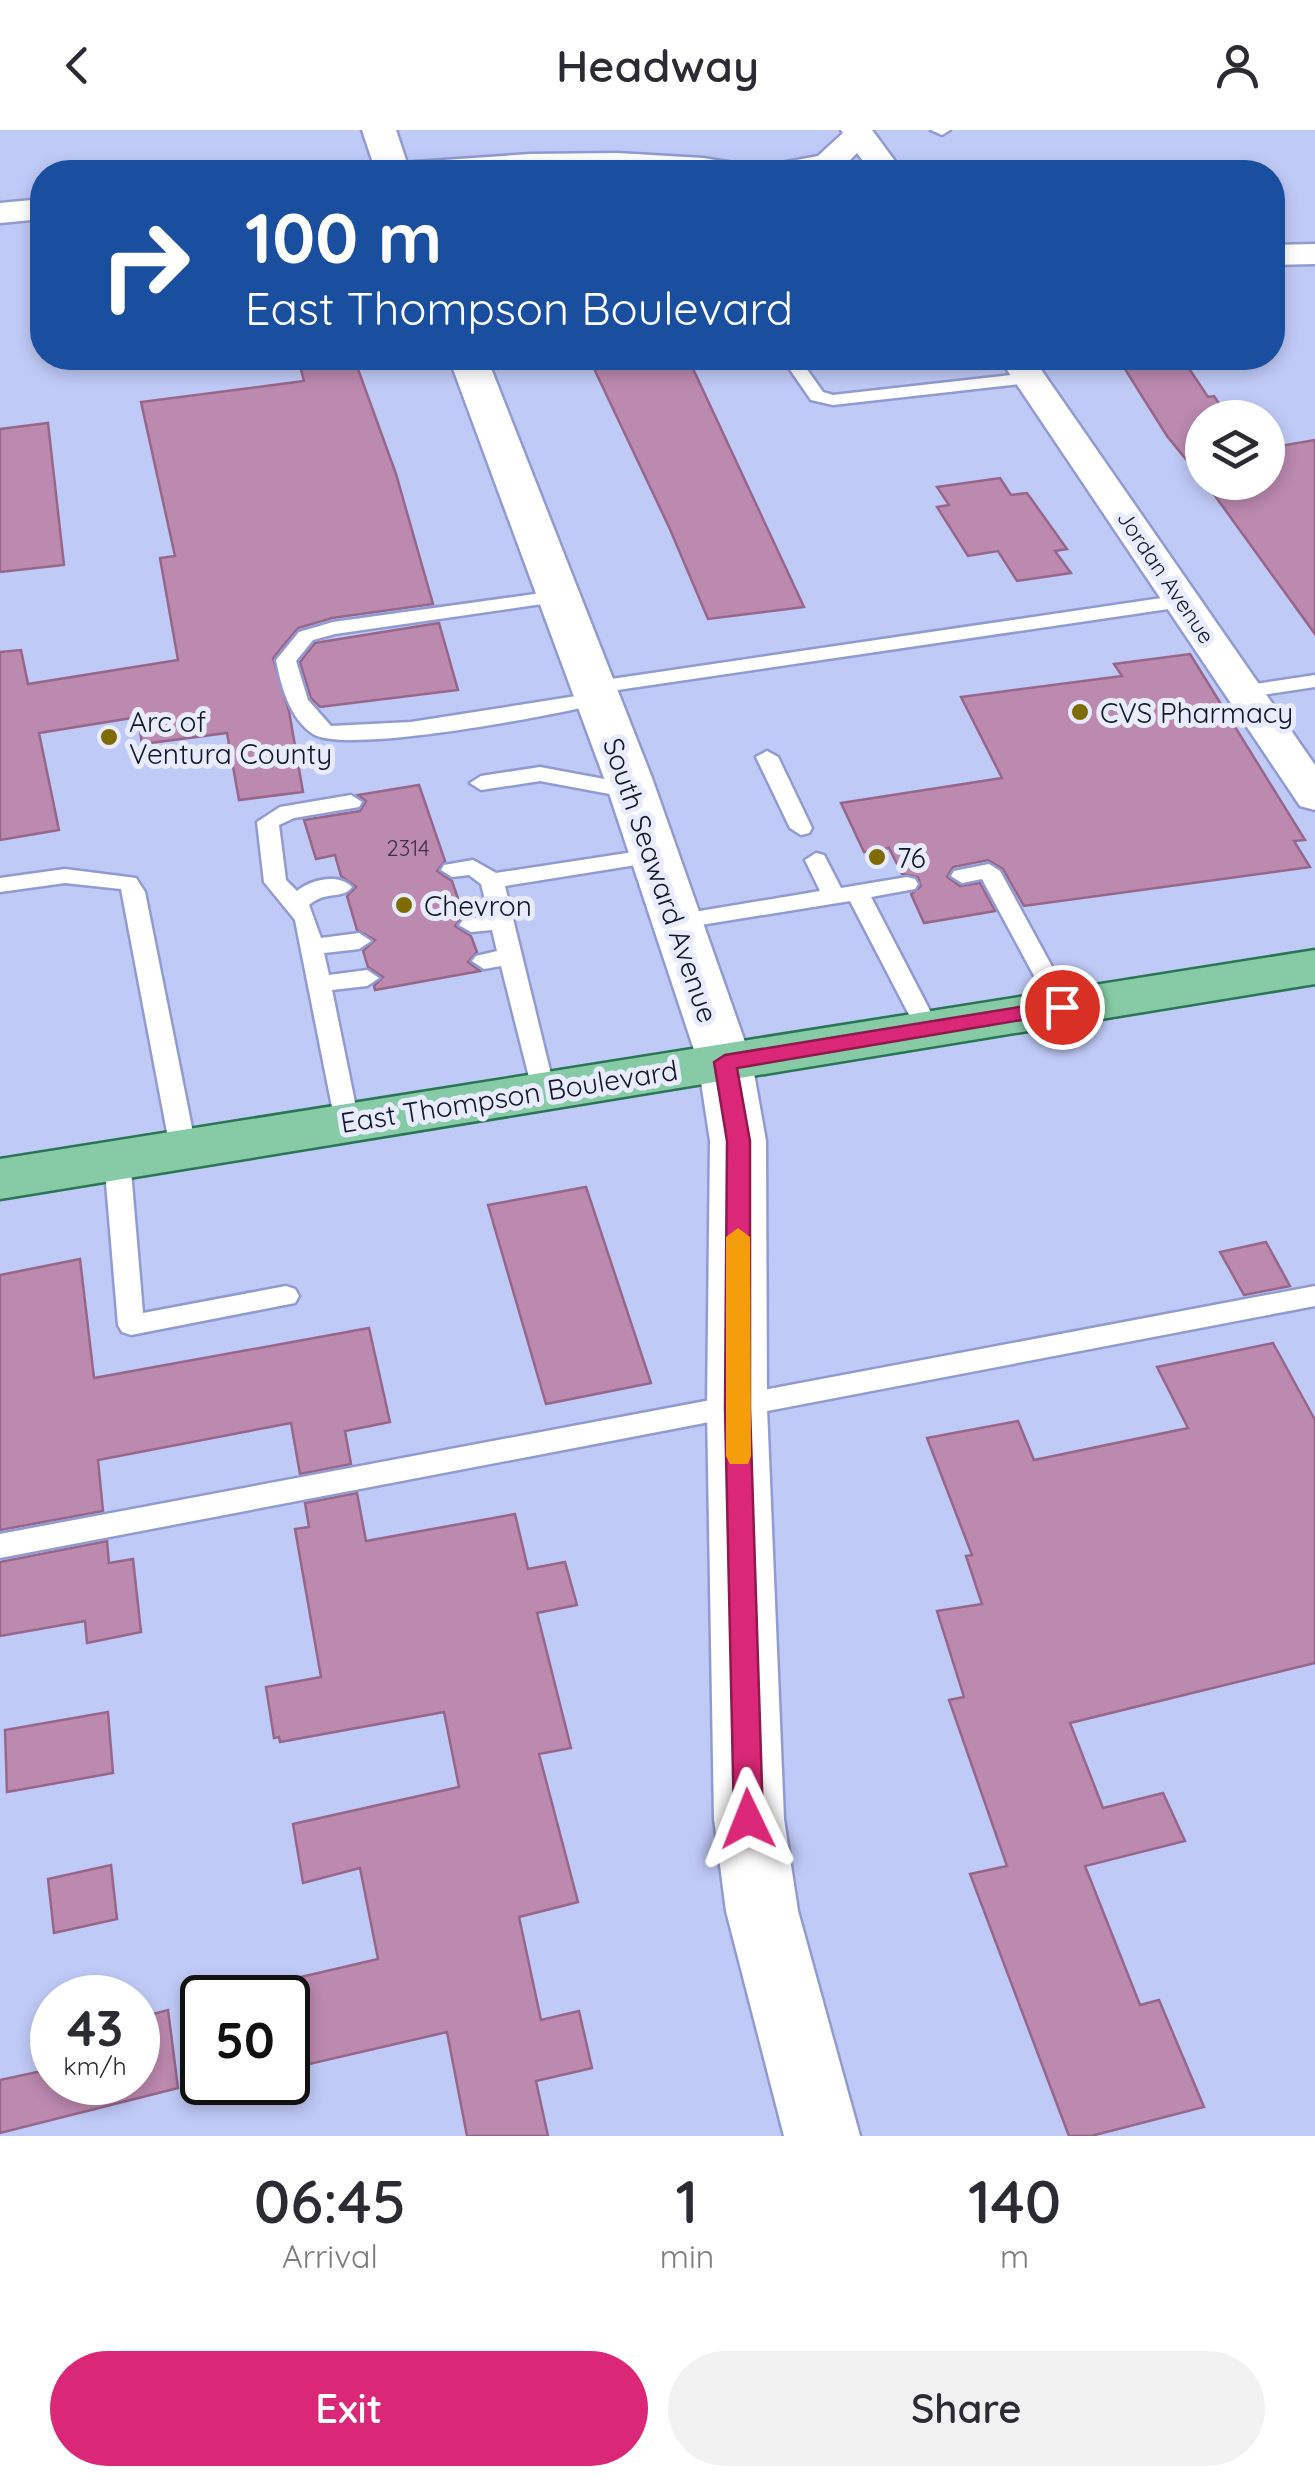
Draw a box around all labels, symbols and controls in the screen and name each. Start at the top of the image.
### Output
text: Headway [556,37,759,93]
icon: back [50,38,105,93]
icon: person [1210,38,1265,93]
text: 100 m [245,193,442,281]
icon: right [80,200,210,330]
text: East Thompson Boulevard [245,280,793,336]
map controls [1185,400,1285,500]
button: layers [1185,400,1285,500]
street label: Jordan Avenue [1111,505,1221,649]
place label: CVS Pharmacy [1100,695,1293,730]
marker: CVS Pharmacy [1069,701,1091,723]
place label: Arc of Ventura County [129,704,332,771]
marker: Arc of Ventura County [98,726,120,748]
street label: South Seaward Avenue [596,733,726,1027]
house number: 2314 [386,834,430,862]
place label: 76 [897,840,926,875]
marker: 76 [866,846,888,868]
place label: Chevron [424,888,532,923]
marker: Chevron [393,894,415,916]
pin [1020,965,1105,1050]
icon: arrive [1035,980,1090,1035]
street label: East Thompson Boulevard [338,1052,680,1140]
position arrow [696,1767,800,1871]
speed limit sign: 50 [180,1975,310,2105]
text: 43 [67,1996,123,2059]
text: km/h [63,2050,127,2081]
text: 06:45 [254,2163,406,2238]
text: 1 [675,2163,698,2238]
text: 140 [968,2163,1061,2238]
text: Arrival [282,2236,378,2276]
text: min [660,2236,714,2276]
text: m [1000,2236,1029,2276]
button: Exit [50,2351,648,2466]
button: Share [668,2351,1265,2466]

